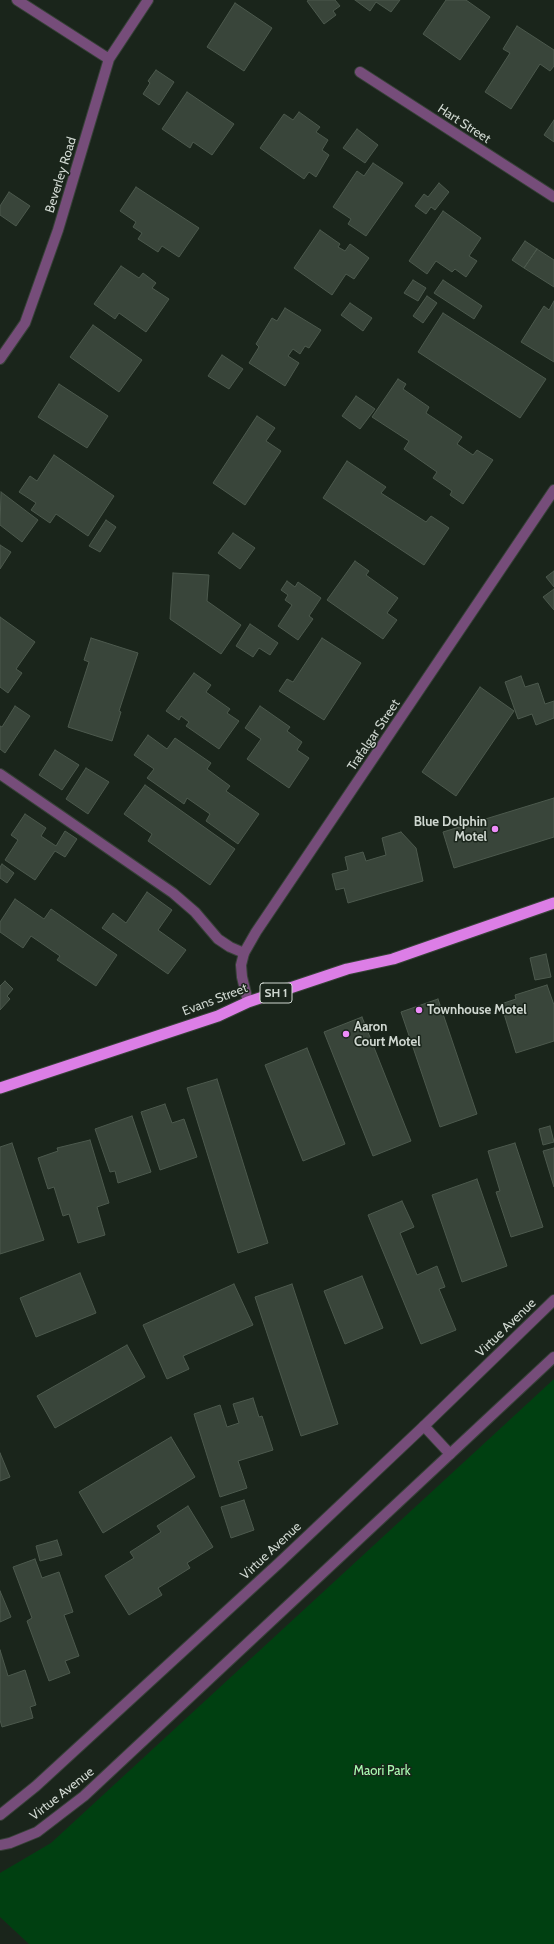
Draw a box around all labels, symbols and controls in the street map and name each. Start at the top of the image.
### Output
street label: Hart Street [435,101,493,147]
street label: Beverley Road [42,135,80,215]
street label: Trafalgar Street [344,696,404,774]
place label: Blue Dolphin Motel [414,814,487,845]
marker: Blue Dolphin Motel [490,824,500,834]
street label: Evans Street [180,980,250,1020]
road number: SH 1 [260,983,292,1003]
place label: Townhouse Motel [427,1002,527,1018]
marker: Townhouse Motel [414,1005,424,1015]
place label: Aaron Court Motel [354,1019,421,1050]
marker: Aaron Court Motel [341,1029,351,1039]
street label: Virtue Avenue [473,1296,539,1360]
street label: Virtue Avenue [237,1519,305,1583]
park label: Maori Park [353,1763,411,1779]
street label: Virtue Avenue [27,1764,97,1824]

